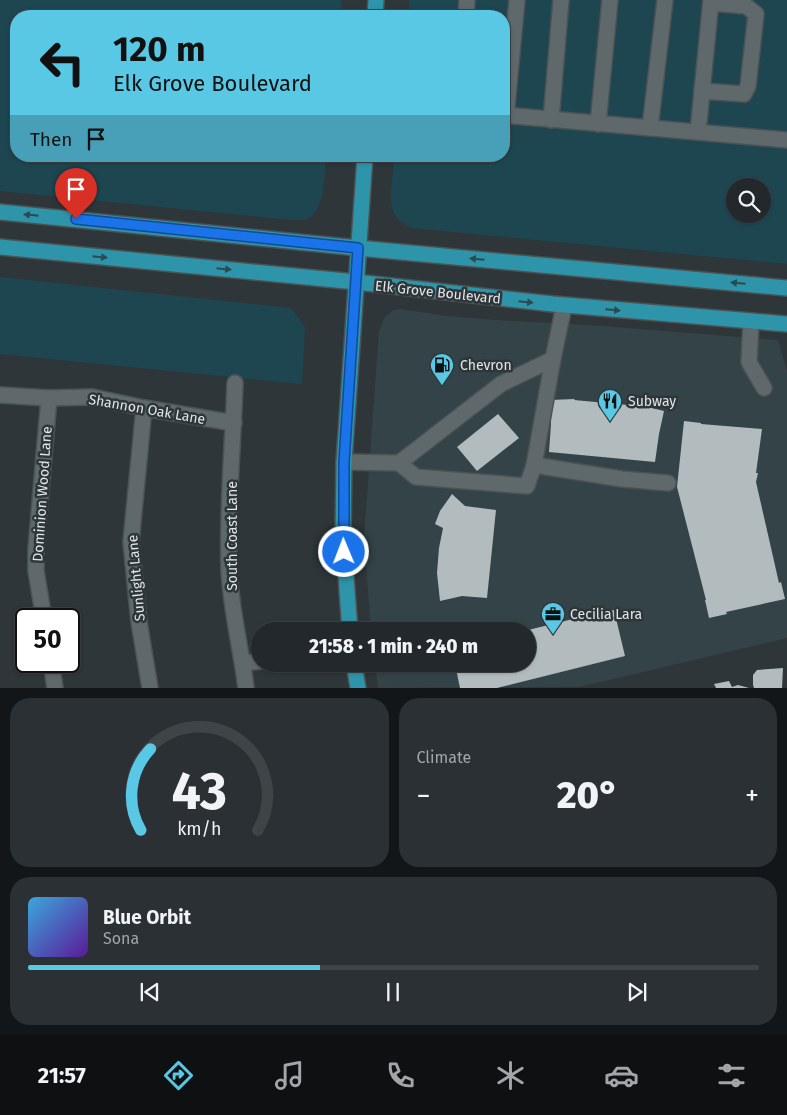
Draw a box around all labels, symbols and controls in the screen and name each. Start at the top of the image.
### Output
text: 120 m [113,28,206,70]
icon: left [30,30,95,95]
text: Elk Grove Boulevard [113,70,312,97]
icon: arrive [82,125,110,153]
text: Then [30,128,72,151]
pin [55,168,97,219]
icon: arrive [62,175,90,203]
map controls [726,178,771,223]
button: search [726,178,771,223]
one-way arrow [23,211,39,219]
one-way arrow [92,253,108,261]
one-way arrow [469,255,485,263]
one-way arrow [216,266,232,274]
street label: Elk Grove Boulevard [374,277,502,308]
one-way arrow [730,279,746,287]
one-way arrow [519,298,535,306]
one-way arrow [605,306,621,314]
fuel station icon: Chevron [429,352,455,386]
place label: Chevron [460,357,512,374]
restaurant icon: Subway [597,388,623,422]
street label: Shannon Oak Lane [87,391,207,428]
place label: Subway [628,393,676,410]
street label: Dominion Wood Lane [29,426,56,562]
street label: South Coast Lane [224,481,241,591]
position arrow [317,525,369,577]
street label: Sunlight Lane [124,534,149,622]
office icon: Cecilia Lara [540,601,566,635]
place label: Cecilia Lara [570,606,642,623]
speed limit sign: 50 [15,608,80,673]
text: 21:58 · 1 min · 240 m [309,635,478,658]
text: Climate [417,748,471,767]
text: 43 [171,760,227,823]
text: 20° [557,772,619,818]
text: − [417,779,431,812]
text: + [745,779,759,812]
text: km/h [177,818,221,840]
text: Blue Orbit [103,906,191,929]
text: Sona [103,929,139,948]
icon: previous [136,978,164,1006]
icon: pause [379,978,407,1006]
icon: next [623,978,651,1006]
icon: directions [161,1058,196,1093]
icon: music [272,1058,307,1093]
icon: phone [383,1058,418,1093]
icon: climate [493,1058,528,1093]
icon: car [604,1058,639,1093]
icon: filters [714,1058,749,1093]
text: 21:57 [38,1062,86,1089]

